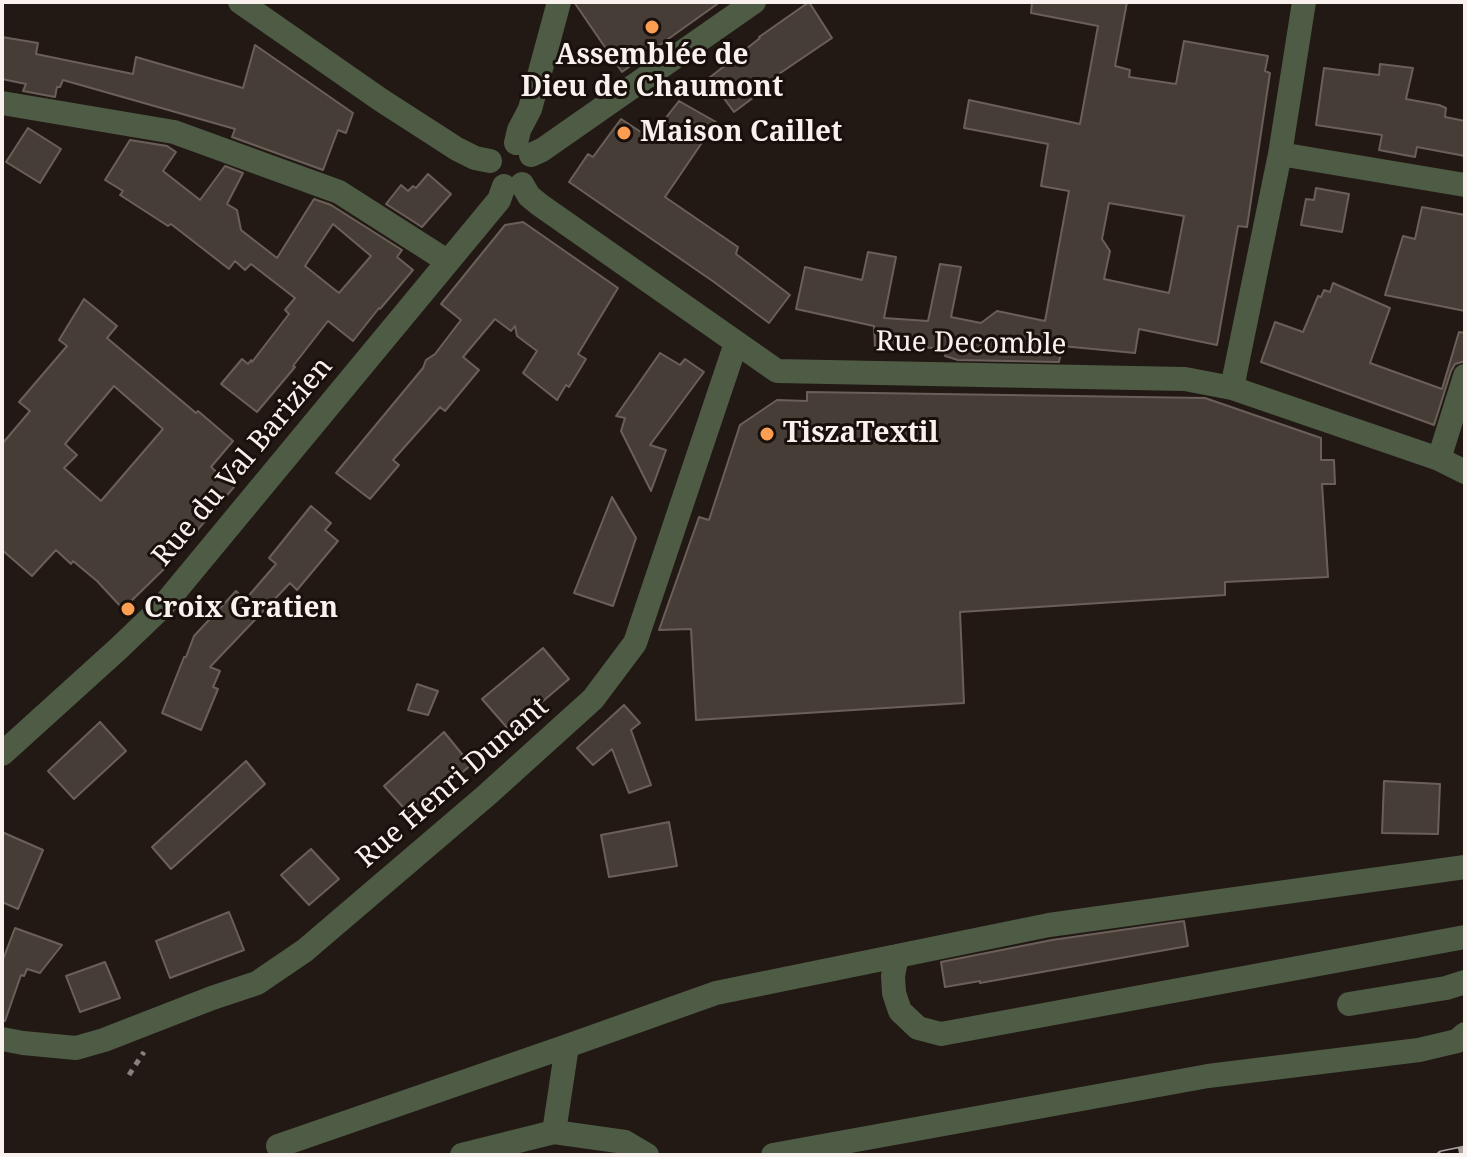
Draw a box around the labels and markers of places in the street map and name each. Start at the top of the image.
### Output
marker: Assemblée de Dieu de Chaumont [643,18,661,36]
place label: Assemblée de Dieu de Chaumont [521,39,783,105]
place label: Maison Caillet [640,116,842,150]
marker: Maison Caillet [615,124,633,142]
place label: TiszaTextil [783,417,939,451]
marker: TiszaTextil [758,425,776,443]
place label: Croix Gratien [144,592,338,626]
marker: Croix Gratien [119,600,137,618]

